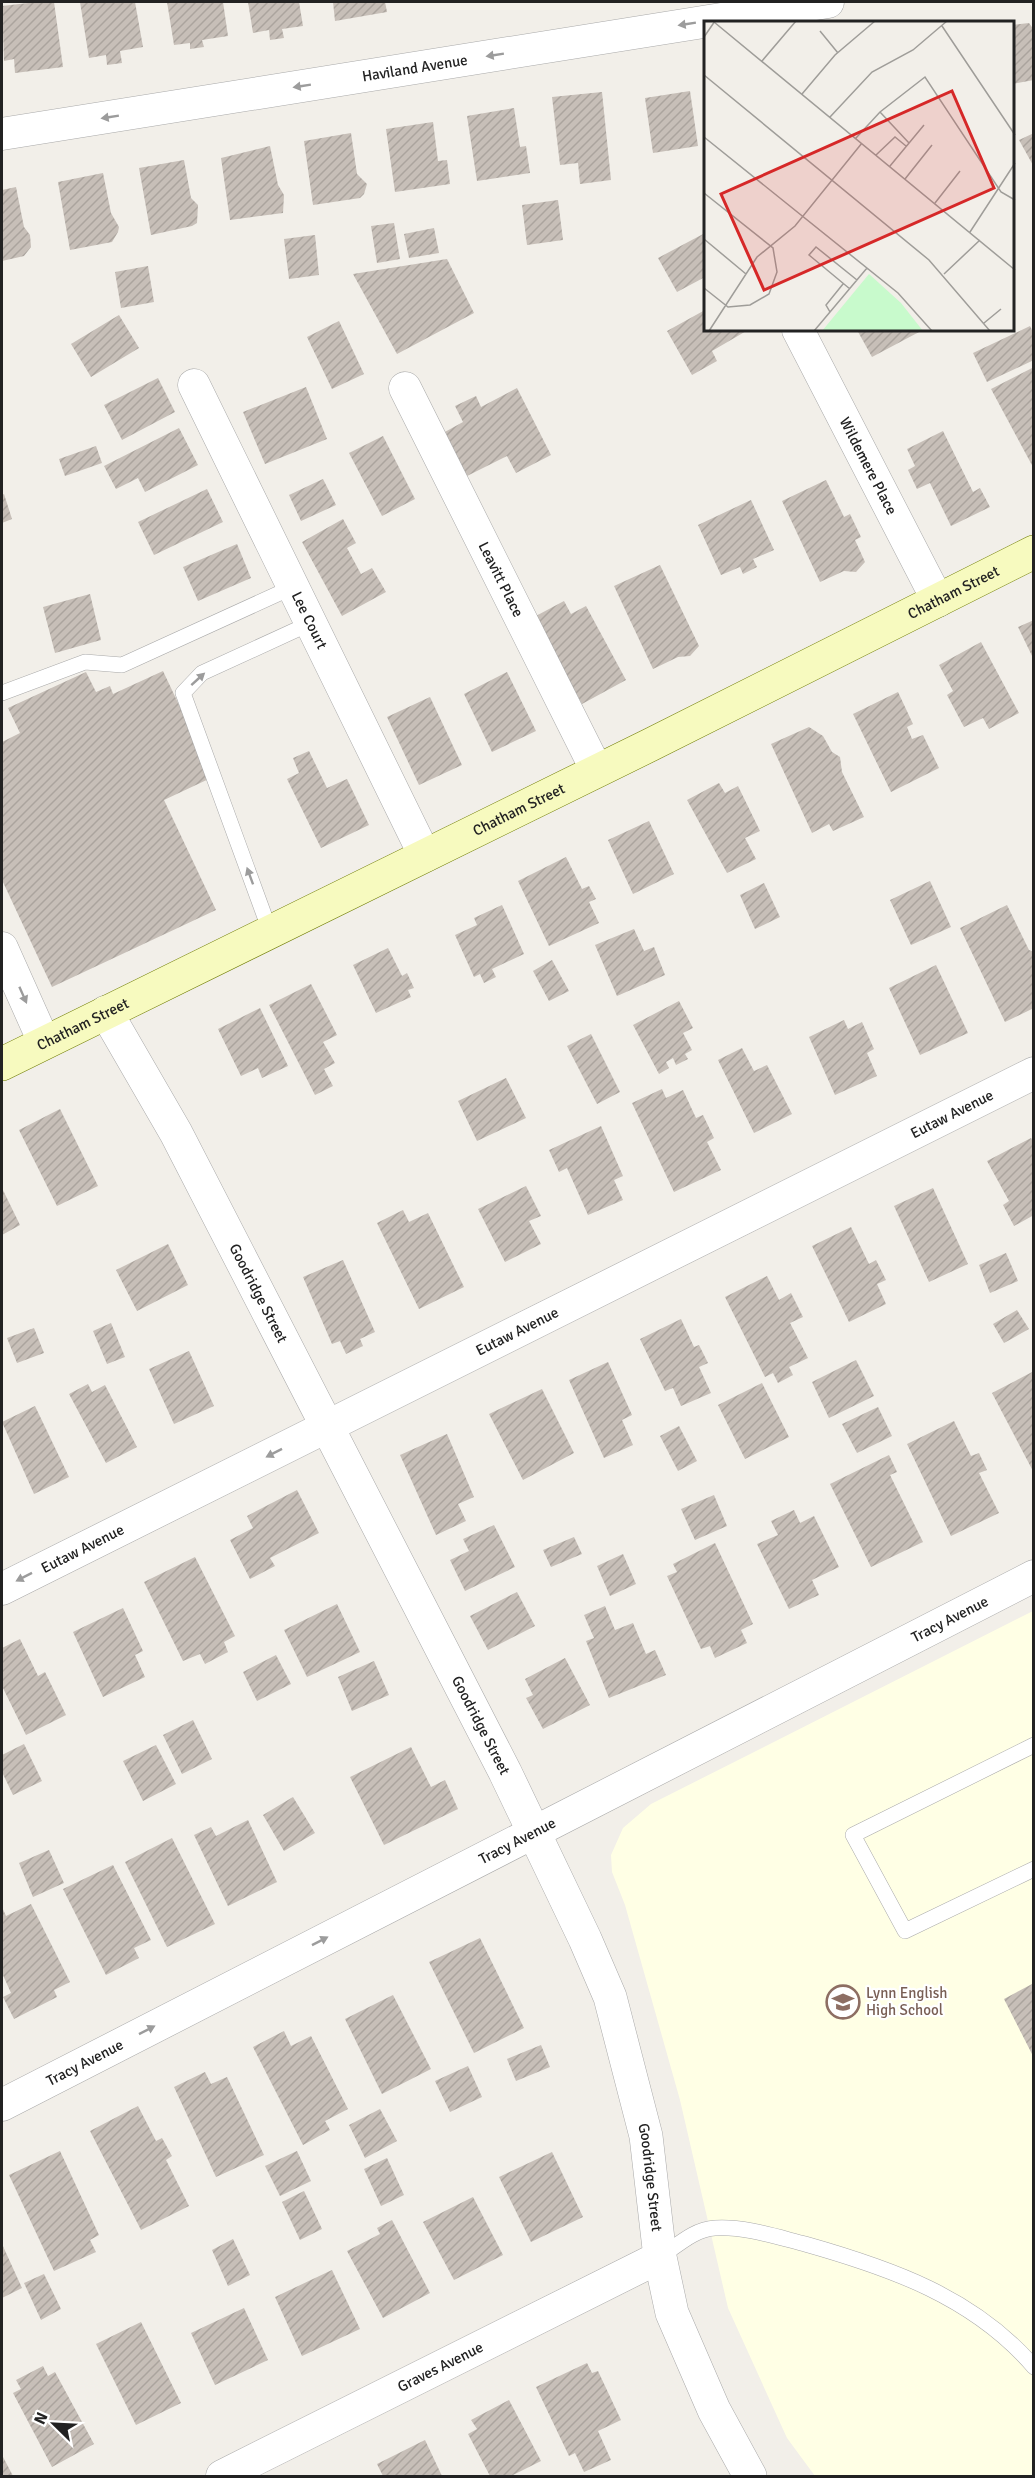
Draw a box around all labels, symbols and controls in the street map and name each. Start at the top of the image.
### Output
one-way arrow [678,20,697,29]
inset map [704,21,1014,332]
street label: Haviland Avenue [361,51,469,85]
one-way arrow [485,51,504,60]
one-way arrow [293,82,312,91]
one-way arrow [100,113,119,122]
street label: Wildemere Place [836,414,901,518]
street label: Leavitt Place [475,539,527,620]
street label: Chatham Street [905,562,1002,623]
street label: Lee Court [288,588,331,652]
one-way arrow [190,672,205,686]
street label: Chatham Street [470,779,568,840]
one-way arrow [245,867,255,885]
one-way arrow [18,987,27,1004]
street label: Chatham Street [34,994,132,1054]
street label: Eutaw Avenue [907,1086,996,1142]
street label: Goodridge Street [226,1241,291,1346]
street label: Eutaw Avenue [473,1303,562,1360]
one-way arrow [265,1448,282,1457]
street label: Eutaw Avenue [38,1521,127,1577]
one-way arrow [15,1573,32,1582]
street label: Tracy Avenue [908,1592,991,1646]
street label: Goodridge Street [448,1673,514,1778]
street label: Tracy Avenue [476,1814,559,1868]
one-way arrow [312,1936,329,1946]
school or university icon: Lynn English High School [825,1984,861,2020]
place label: Lynn English High School [866,1984,948,2019]
one-way arrow [139,2025,156,2035]
street label: Tracy Avenue [43,2035,126,2090]
street label: Goodridge Street [634,2121,666,2232]
street label: Graves Avenue [394,2338,486,2396]
north arrow [24,2394,84,2454]
text: N [30,2409,53,2427]

